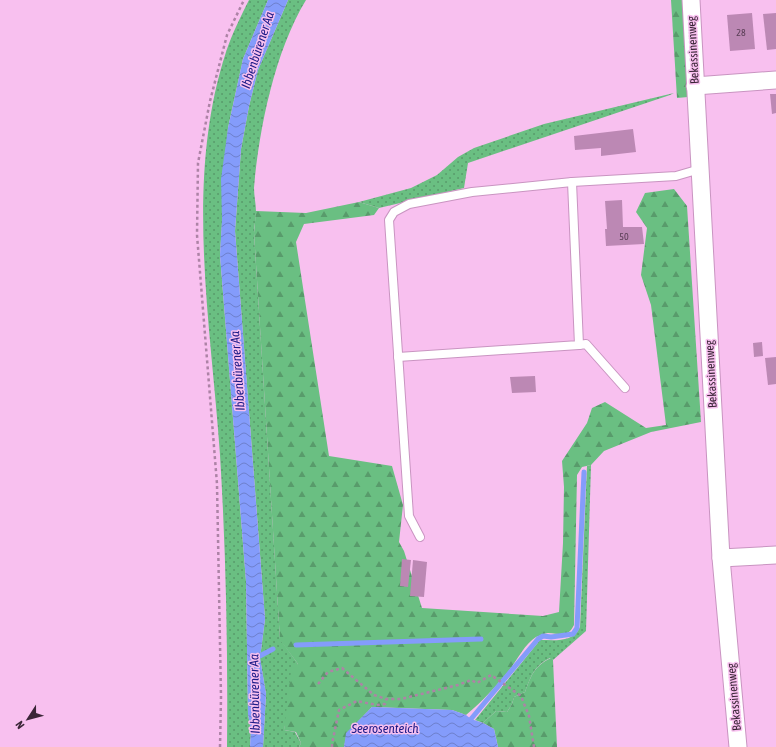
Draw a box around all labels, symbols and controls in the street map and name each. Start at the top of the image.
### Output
water label: Ibbenbürener Aa [238,10,277,90]
street label: Bekassinenweg [684,15,702,84]
house number: 28 [736,27,746,38]
house number: 50 [619,231,629,242]
water label: Ibbenbürener Aa [227,331,248,411]
street label: Bekassinenweg [702,339,720,408]
water label: Ibbenbürener Aa [246,654,263,734]
street label: Bekassinenweg [724,662,744,731]
north arrow [8,699,48,739]
text: N [13,719,27,731]
water label: Seerosenteich [351,721,419,736]

